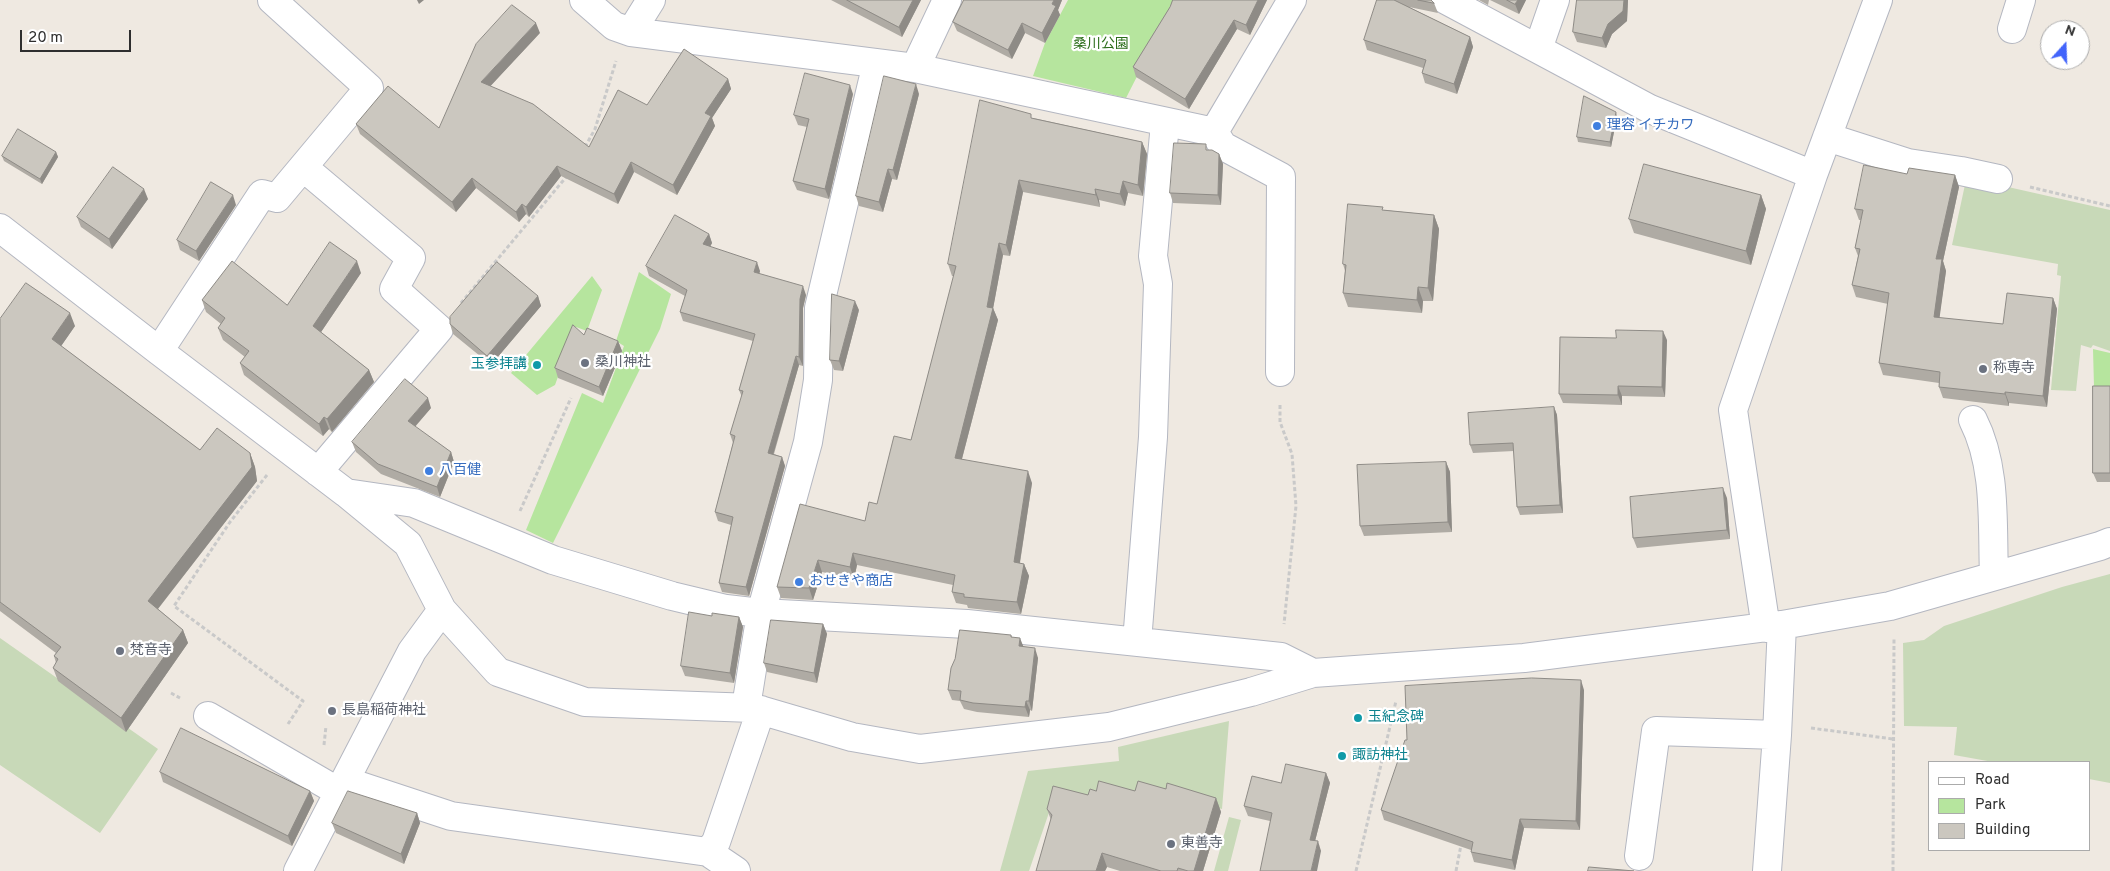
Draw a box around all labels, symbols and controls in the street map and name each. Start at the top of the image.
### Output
scale bar [22,20,134,52]
north arrow [2040,20,2090,70]
text: N [2062,22,2078,41]
text: 20 m [28,29,63,48]
park label: 桑川公園 [1073,37,1129,53]
place label: 理容 イチカワ [1607,118,1694,134]
marker: 理容 イチカワ [1591,120,1603,132]
place label: 桑川神社 [595,355,651,371]
place label: 玉参拝講 [471,357,527,373]
marker: 桑川神社 [579,357,591,369]
marker: 玉参拝講 [531,359,543,371]
place label: 称専寺 [1993,361,2035,377]
marker: 称専寺 [1977,363,1989,375]
place label: 八百健 [439,463,481,479]
marker: 八百健 [423,465,435,477]
place label: おせきや商店 [809,574,893,590]
marker: おせきや商店 [793,576,805,588]
place label: 梵音寺 [130,643,172,659]
marker: 梵音寺 [114,645,126,657]
place label: 長島稲荷神社 [342,703,426,719]
marker: 長島稲荷神社 [326,705,338,717]
place label: 玉紀念碑 [1368,710,1424,726]
marker: 玉紀念碑 [1352,712,1364,724]
place label: 諏訪神社 [1352,748,1408,764]
marker: 諏訪神社 [1336,750,1348,762]
legend [1928,761,2090,851]
text: Road [1975,771,2010,790]
text: Park [1975,796,2006,815]
text: Building [1975,821,2030,840]
place label: 東善寺 [1181,836,1223,852]
marker: 東善寺 [1165,838,1177,850]

